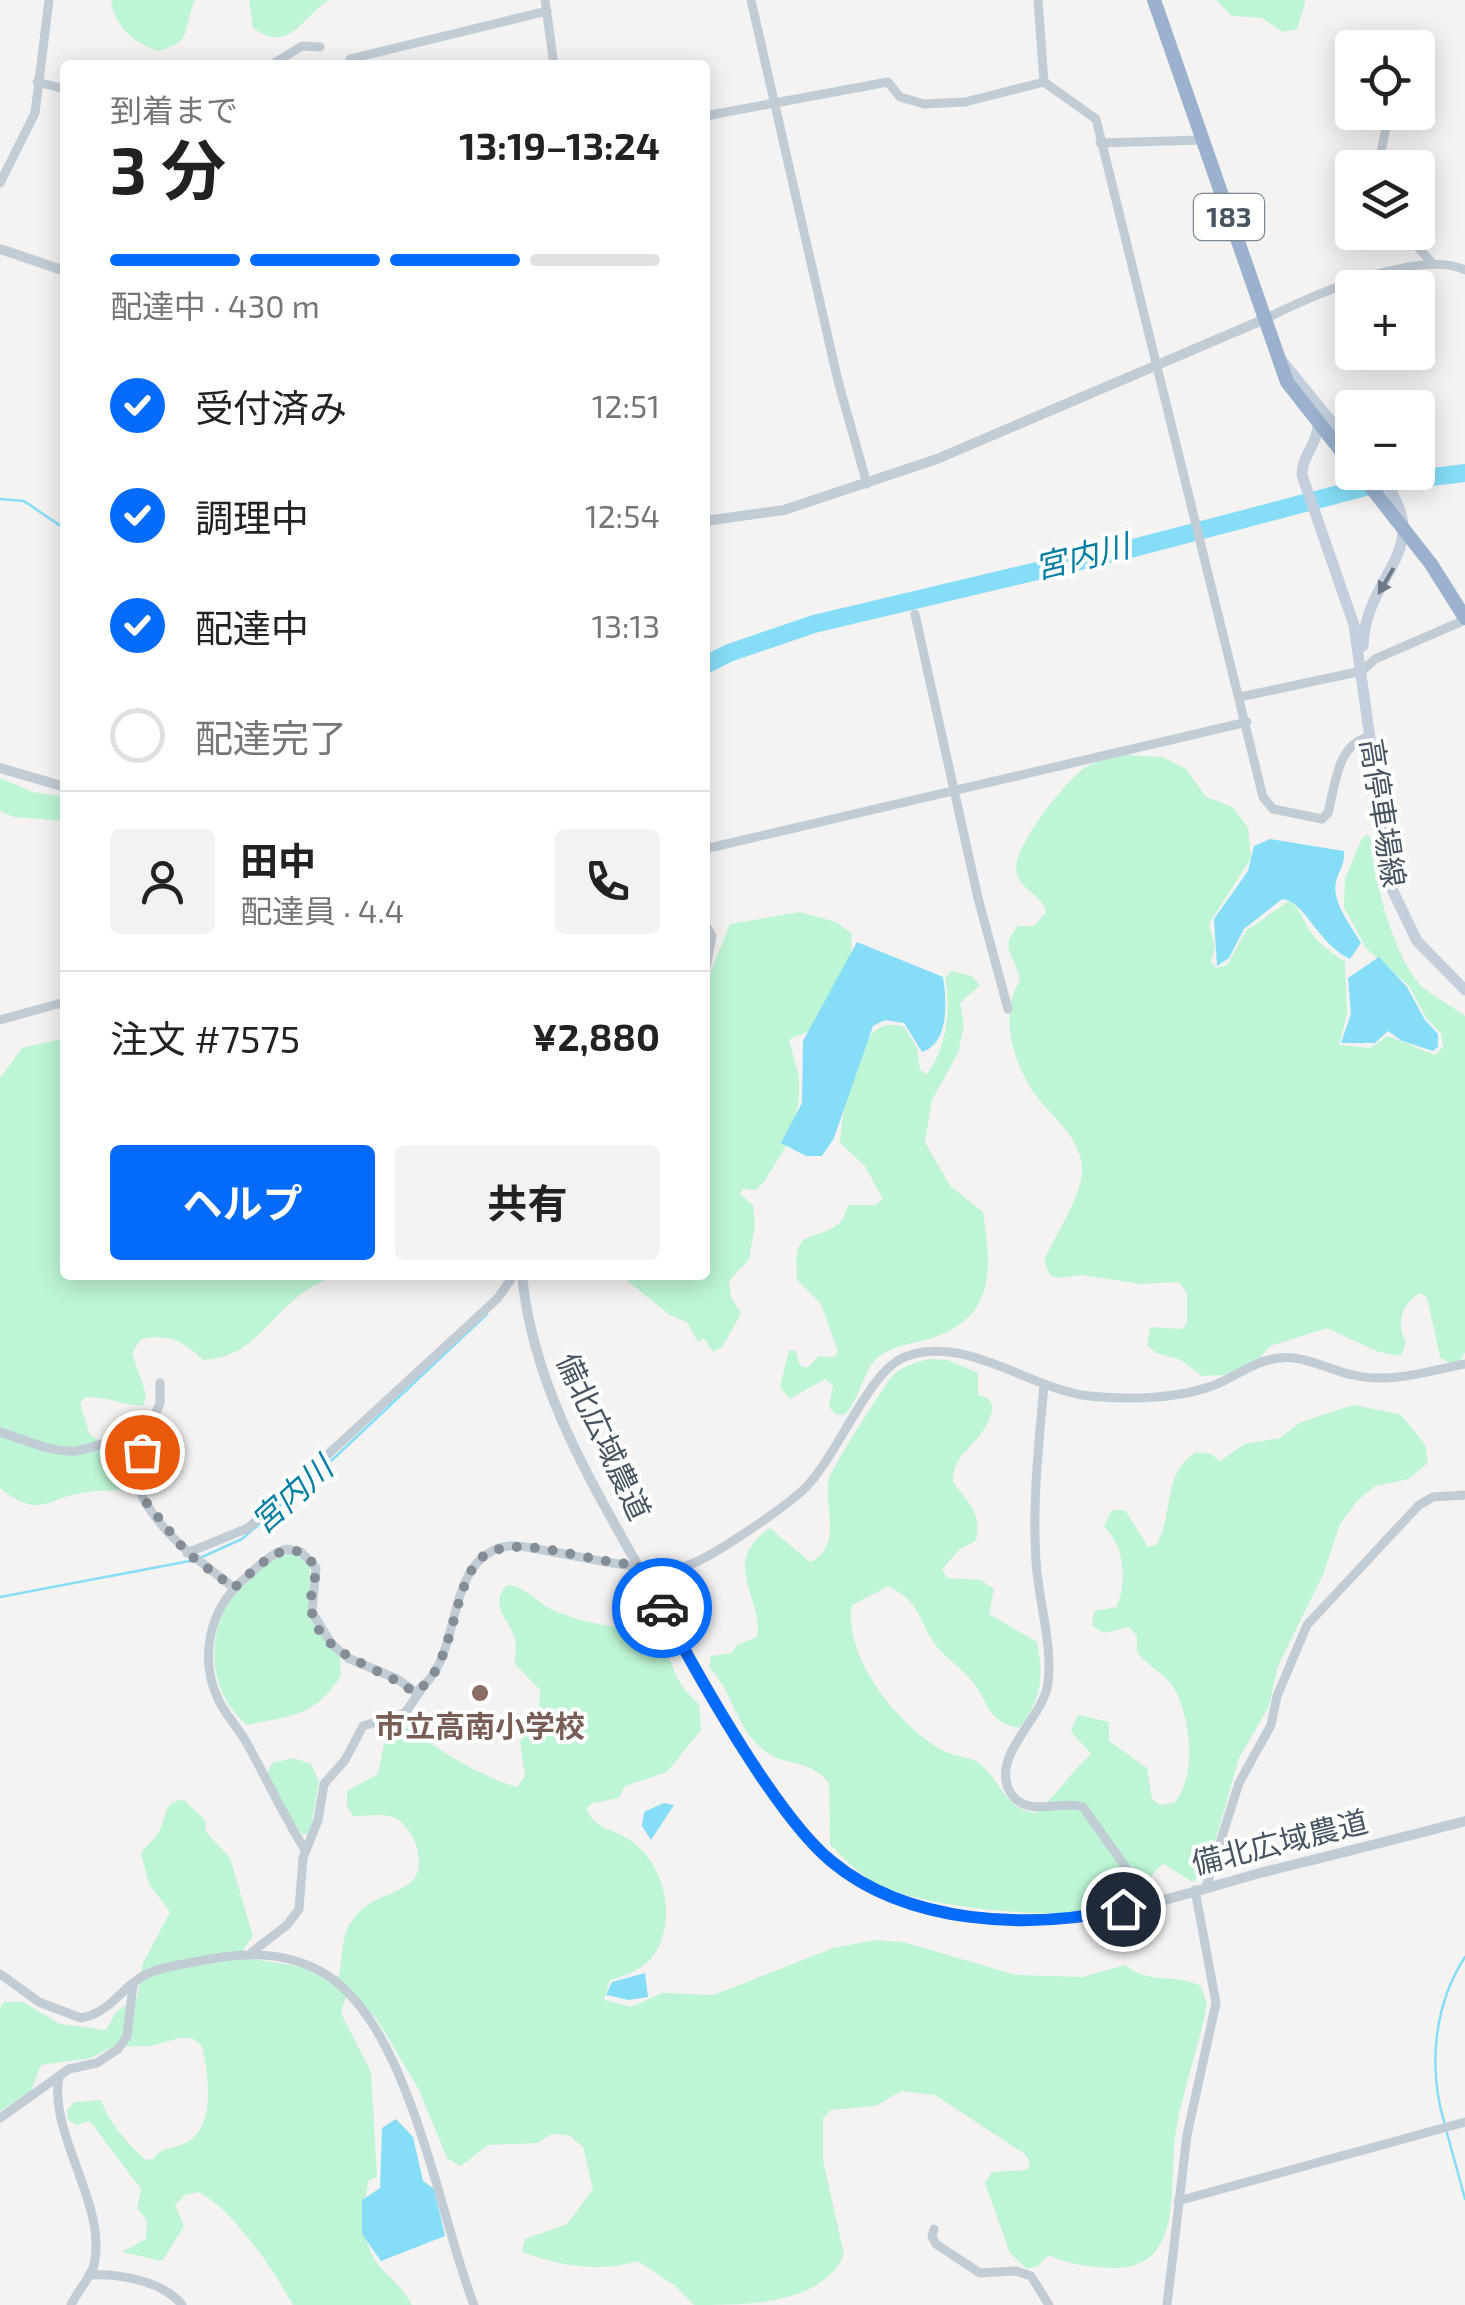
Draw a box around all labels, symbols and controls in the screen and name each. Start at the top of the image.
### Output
map controls [1335,30,1435,490]
button: locate [1335,30,1435,130]
text: 到着まで [110,90,238,128]
text: 13:19–13:24 [459,122,660,168]
text: 3 分 [110,129,226,207]
button: layers [1335,150,1435,250]
road number: 183 [1194,194,1264,240]
button: + [1335,270,1435,370]
text: 配達中 · 430 m [110,286,320,324]
icon: check [110,378,165,433]
text: 受付済み [195,384,347,430]
text: 12:51 [592,386,660,424]
button: − [1335,390,1435,490]
icon: check [110,488,165,543]
text: 調理中 [195,494,309,540]
text: 12:54 [585,496,660,534]
water label: 宮内川 [1030,524,1136,585]
one-way arrow [1377,567,1395,595]
icon: check [110,598,165,653]
text: 配達中 [195,604,309,650]
text: 13:13 [591,606,660,644]
text: 配達完了 [195,714,347,760]
street label: 高停車場線 [1354,736,1413,890]
button: person [110,829,215,934]
button: phone [555,829,660,934]
text: 田中 [240,837,316,883]
text: 配達員 · 4.4 [240,891,404,929]
text: ¥2,880 [532,1013,660,1059]
text: 注文 #7575 [110,1015,300,1061]
button: ヘルプ [110,1145,375,1260]
button: 共有 [395,1145,660,1260]
street label: 備北広域農道 [550,1347,659,1525]
pin [100,1410,185,1495]
icon: bag [115,1425,170,1480]
water label: 宮内川 [242,1445,341,1540]
courier [612,1558,712,1658]
icon: car [635,1581,690,1636]
marker: 市立高南小学校 [469,1682,491,1704]
place label: 市立高南小学校 [375,1707,585,1743]
street label: 備北広域農道 [1188,1802,1371,1880]
pin [1081,1867,1166,1952]
icon: home [1096,1882,1151,1937]

